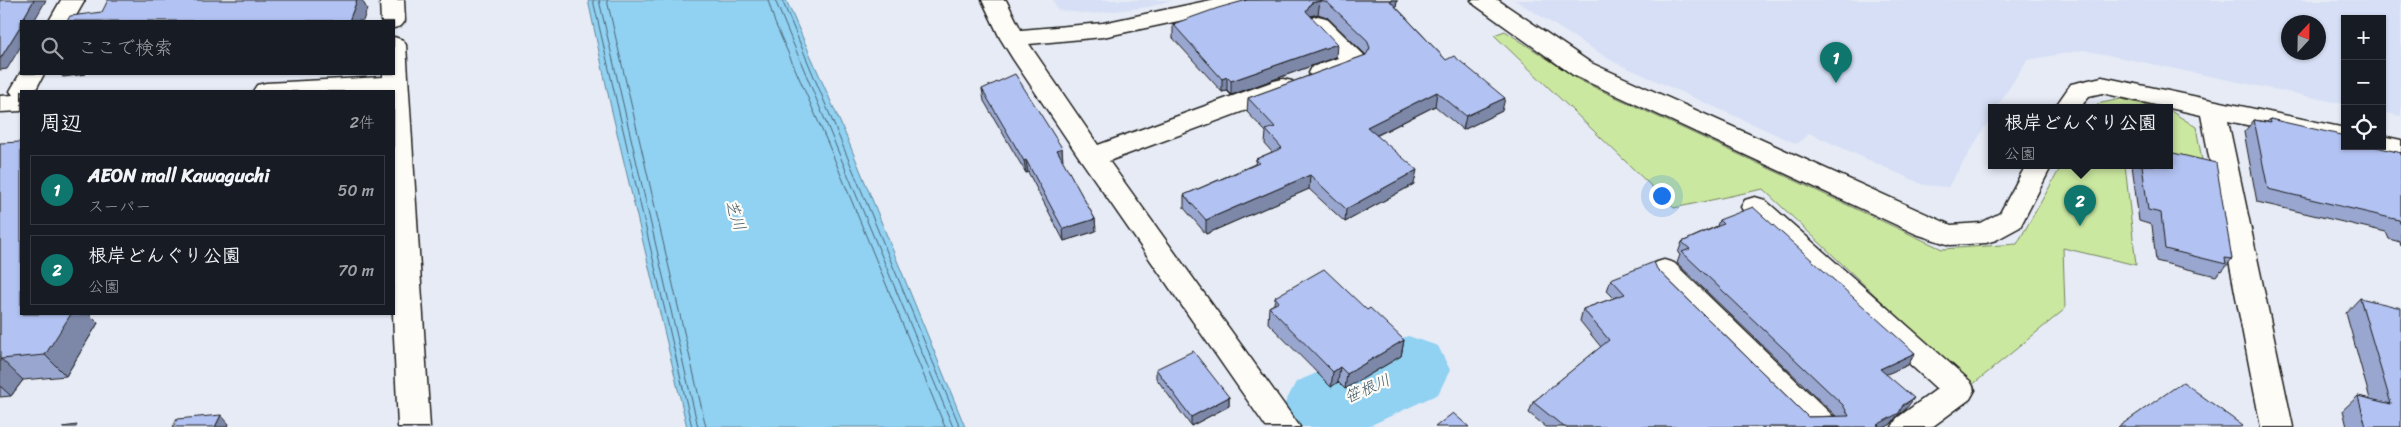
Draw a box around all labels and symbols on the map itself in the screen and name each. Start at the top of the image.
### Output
north arrow [2281,15,2326,60]
pin: 1 [1820,42,1852,83]
your location [1649,183,1675,209]
pin: 2 [2064,185,2096,226]
water label: 芝川 [716,195,755,235]
water label: 笹根川 [1339,365,1395,411]

